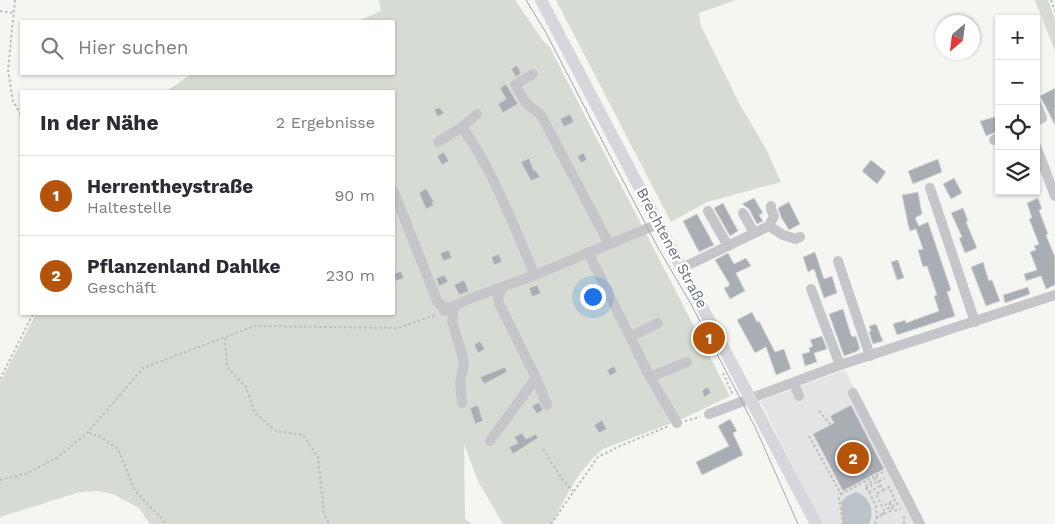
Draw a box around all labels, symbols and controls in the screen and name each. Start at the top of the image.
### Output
north arrow [935,15,980,60]
map controls [995,15,1040,195]
button: + [995,15,1040,60]
search box [20,20,395,75]
icon: search [38,34,66,62]
text: Hier suchen [78,36,189,59]
button: − [995,60,1040,105]
button: locate [995,105,1040,150]
text: In der Nähe [40,110,159,135]
text: 2 Ergebnisse [276,113,375,132]
button: layers [995,150,1040,195]
text: Herrentheystraße [87,175,253,198]
street label: Brechtener Straße [633,185,711,311]
text: 1 [53,186,59,205]
text: 90 m [334,186,375,205]
text: Haltestelle [87,198,172,217]
text: Pflanzenland Dahlke [87,255,281,278]
text: 2 [51,266,61,285]
text: 230 m [326,266,375,285]
text: Geschäft [87,278,156,297]
your location [580,284,606,310]
pin: 1 [693,319,725,357]
pin: 2 [837,439,869,477]

